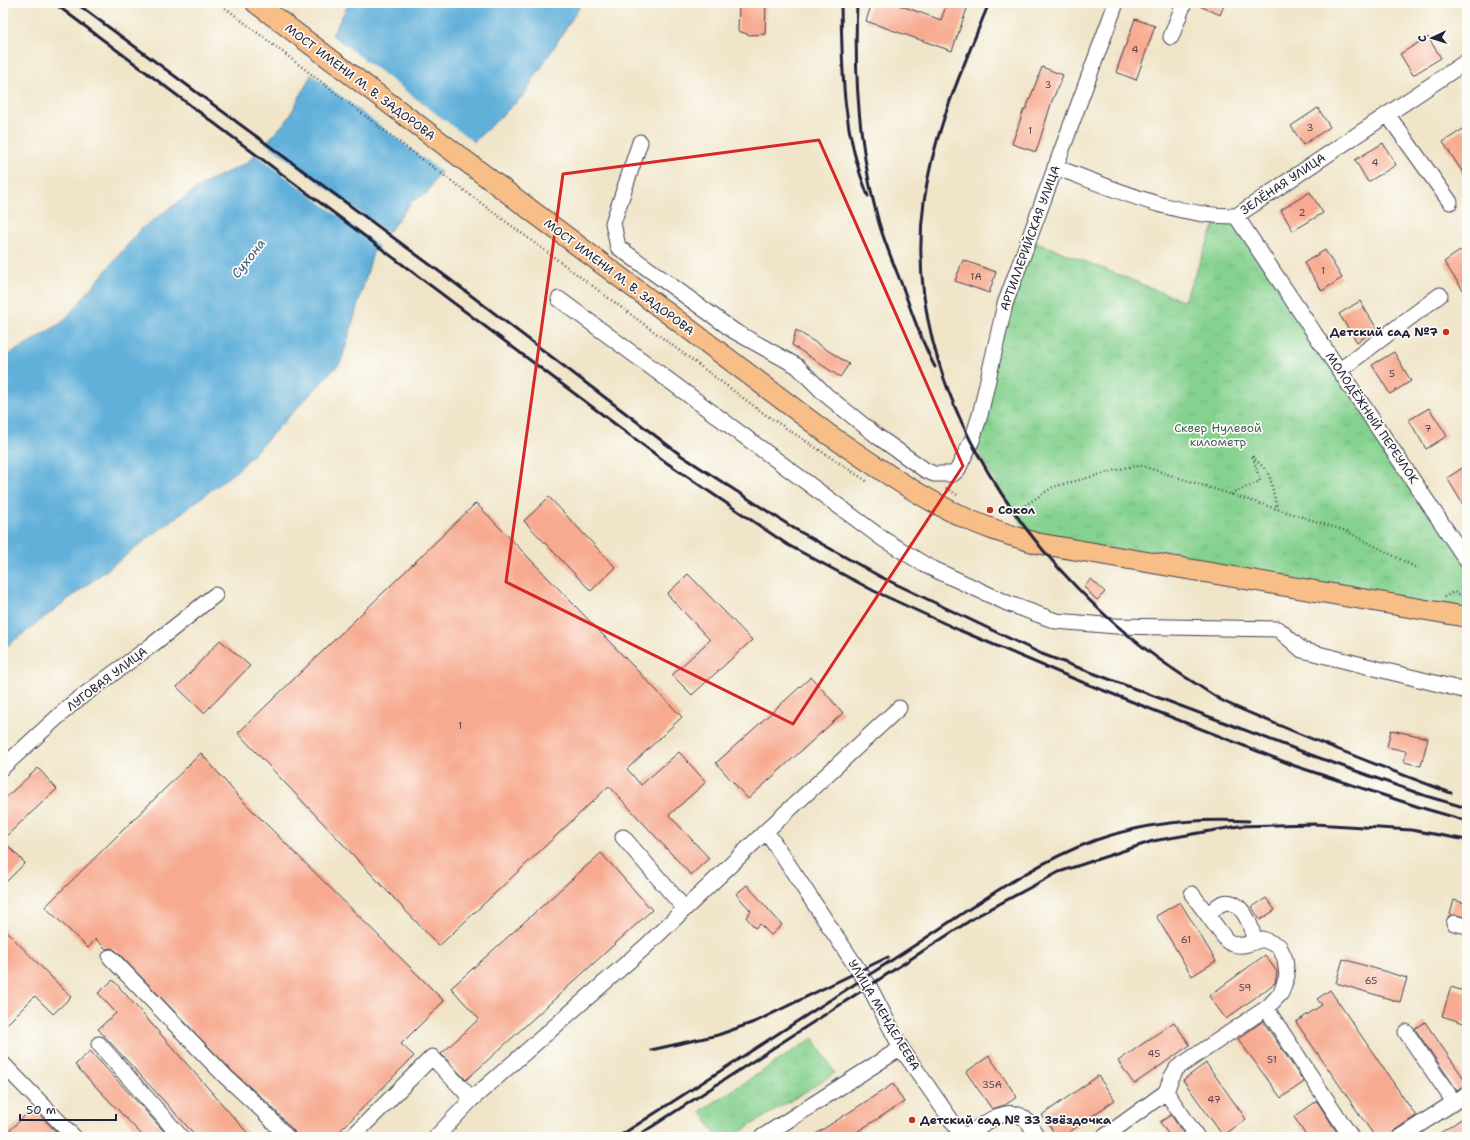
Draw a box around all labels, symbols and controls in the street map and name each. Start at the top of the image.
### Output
north arrow [1412,18,1452,58]
street label: МОСТ ИМЕНИ М. В. ЗАДОРОВА [282,20,439,144]
text: С [1415,35,1430,43]
house number: 4 [1132,43,1139,56]
house number: 3 [1045,78,1052,91]
house number: 3 [1307,121,1314,134]
house number: 1 [1028,124,1032,137]
street label: ЗЕЛЁНАЯ УЛИЦА [1237,149,1329,218]
house number: 4 [1372,156,1379,169]
street label: АРТИЛЛЕРИЙСКАЯ УЛИЦА [996,163,1064,313]
house number: 2 [1299,206,1306,219]
street label: МОСТ ИМЕНИ М. В. ЗАДОРОВА [541,215,698,339]
water label: Сухона [228,235,269,282]
house number: 1 [1321,264,1325,277]
house number: 1А [970,270,982,283]
place label: Детский сад №7 [1330,324,1439,340]
marker: Детский сад №7 [1441,327,1451,337]
street label: МОЛОДЁЖНЫЙ ПЕРЕУЛОК [1322,349,1422,487]
house number: 5 [1389,367,1395,380]
park label: Сквер Нулевой километр [1174,420,1262,450]
house number: 7 [1425,422,1432,435]
place label: Сокол [998,502,1036,518]
marker: Сокол [985,505,995,515]
street label: ЛУГОВАЯ УЛИЦА [63,643,151,715]
house number: 1 [458,719,462,732]
house number: 61 [1181,933,1191,946]
street label: УЛИЦА МЕНДЕЛЕЕВА [844,957,924,1074]
house number: 65 [1365,974,1377,987]
house number: 59 [1239,981,1251,994]
house number: 45 [1148,1047,1160,1060]
house number: 51 [1267,1053,1277,1066]
house number: 35А [982,1078,1002,1091]
house number: 47 [1207,1093,1221,1106]
scale bar [20,1096,116,1122]
text: 50 m [26,1102,56,1118]
place label: Детский сад № 33 Звёздочка [920,1112,1112,1128]
marker: Детский сад № 33 Звёздочка [907,1115,917,1125]

